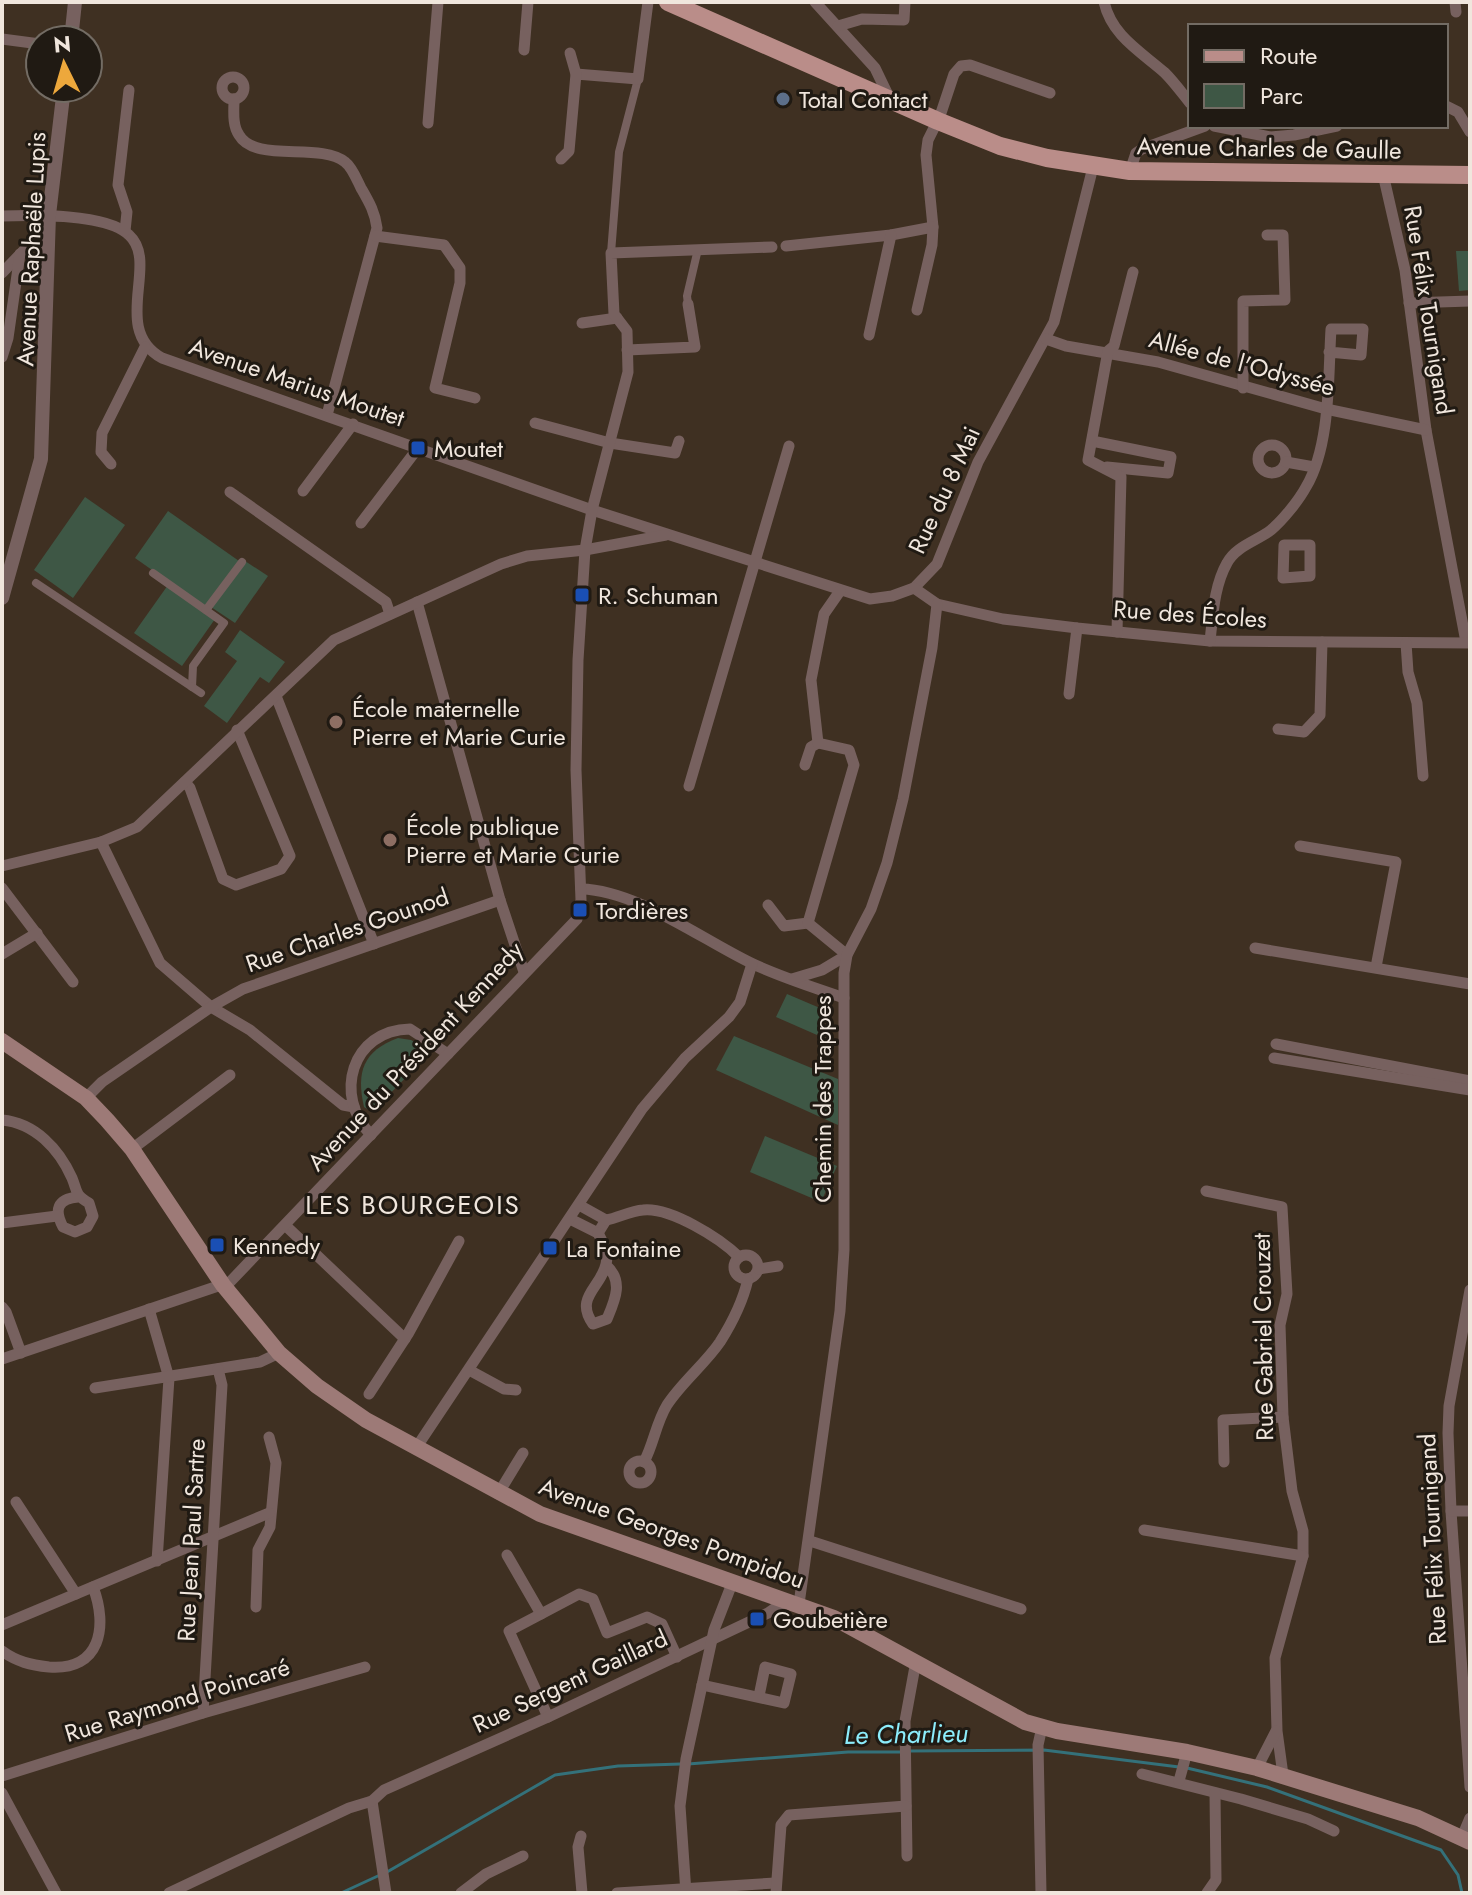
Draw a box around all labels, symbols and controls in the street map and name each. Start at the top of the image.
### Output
north arrow [24,24,104,104]
legend [1188,24,1448,128]
text: N [52,27,72,61]
text: Route [1260,38,1317,73]
text: Parc [1260,78,1303,113]
place label: Total Contact [799,82,928,117]
marker: Total Contact [774,90,792,108]
street label: Avenue Charles de Gaulle [1136,128,1402,168]
street label: Avenue Raphaële Lupis [7,131,55,367]
street label: Rue Félix Tournigand [1395,203,1463,417]
street label: Allée de l'Odyssée [1145,321,1339,405]
street label: Avenue Marius Moutet [184,329,410,435]
street label: Rue du 8 Mai [899,421,989,559]
place label: Moutet [434,431,503,466]
marker: Moutet [409,439,427,457]
place label: R. Schuman [598,578,719,613]
marker: R. Schuman [573,586,591,604]
street label: Rue des Écoles [1112,591,1268,637]
place label: École maternelle Pierre et Marie Curie [352,691,566,754]
marker: École maternelle Pierre et Marie Curie [327,713,345,731]
place label: École publique Pierre et Marie Curie [406,809,620,872]
marker: École publique Pierre et Marie Curie [381,831,399,849]
street label: Rue Charles Gounod [241,879,453,981]
place label: Tordières [596,893,688,928]
marker: Tordières [571,901,589,919]
street label: Avenue du Président Kennedy [299,933,531,1179]
street label: Chemin des Trappes [805,995,840,1203]
district label: LES BOURGEOIS [305,1186,521,1224]
place label: Kennedy [233,1228,320,1263]
place label: La Fontaine [566,1231,681,1266]
street label: Rue Gabriel Crouzet [1244,1233,1282,1441]
marker: Kennedy [208,1236,226,1254]
marker: La Fontaine [541,1239,559,1257]
street label: Rue Félix Tournigand [1409,1433,1455,1645]
street label: Rue Jean Paul Sartre [168,1438,214,1642]
street label: Avenue Georges Pompidou [534,1469,810,1597]
place label: Goubetière [773,1602,888,1637]
marker: Goubetière [748,1610,766,1628]
street label: Rue Sergent Gaillard [467,1620,673,1742]
street label: Rue Raymond Poincaré [60,1649,294,1751]
water label: Le Charlieu [844,1714,968,1754]

